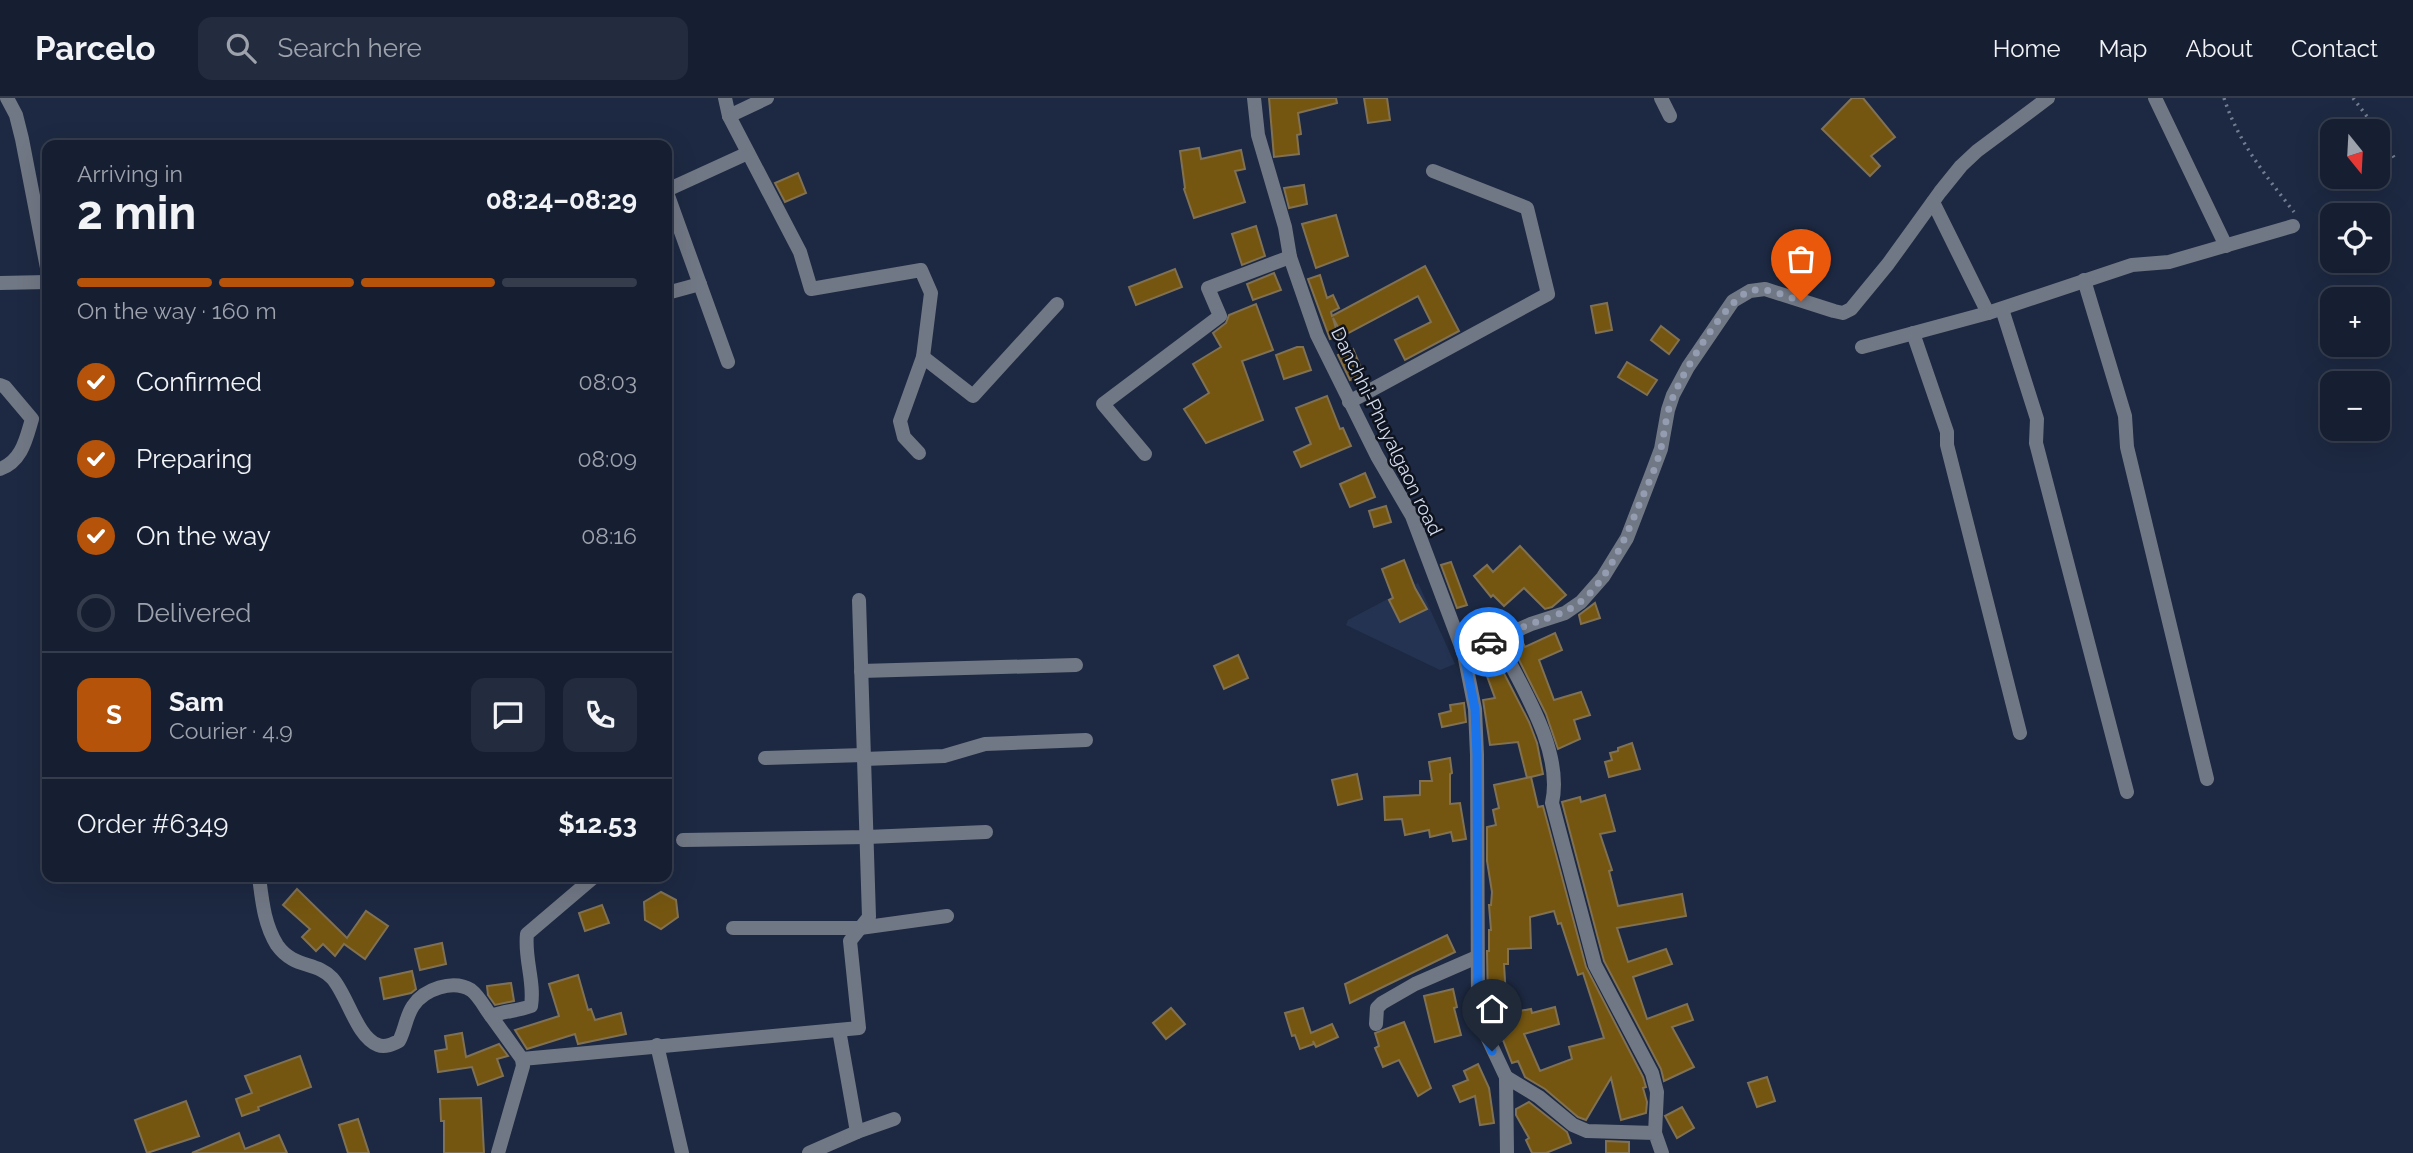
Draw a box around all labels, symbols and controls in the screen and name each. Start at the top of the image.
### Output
search box [198,17,688,80]
text: Parcelo [35,29,156,68]
icon: search [222,29,260,67]
text: Search here [278,33,422,63]
text: Home [1993,34,2061,63]
text: Map [2099,34,2147,63]
text: About [2185,34,2253,63]
text: Contact [2291,34,2378,63]
north arrow [2320,119,2390,189]
map controls [2320,119,2390,441]
text: Arriving in [77,160,183,187]
text: 08:24–08:29 [486,185,637,215]
text: 2 min [77,186,196,240]
button: locate [2320,203,2390,273]
pin [1771,229,1831,301]
icon: bag [1782,240,1820,278]
button: + [2320,287,2390,357]
text: On the way · 160 m [77,297,277,324]
street label: Danchhi-Phuyalgaon road [1327,323,1447,539]
icon: check [77,363,115,401]
text: Confirmed [136,367,262,397]
text: 08:03 [579,368,637,395]
button: − [2320,371,2390,441]
icon: check [77,440,115,478]
text: Preparing [136,444,252,474]
text: 08:09 [577,445,637,472]
icon: check [77,517,115,555]
text: On the way [136,521,271,551]
text: 08:16 [581,522,637,549]
text: Delivered [136,598,251,628]
courier [1454,607,1524,677]
icon: car [1470,623,1508,661]
button: chat [471,678,545,752]
button: phone [563,678,637,752]
text: Sam [169,687,224,717]
text: S [106,700,122,730]
text: Courier · 4.9 [169,717,293,744]
text: Order #6349 [77,809,228,839]
text: $12.53 [558,809,637,839]
pin [1462,979,1522,1051]
icon: home [1473,990,1511,1028]

